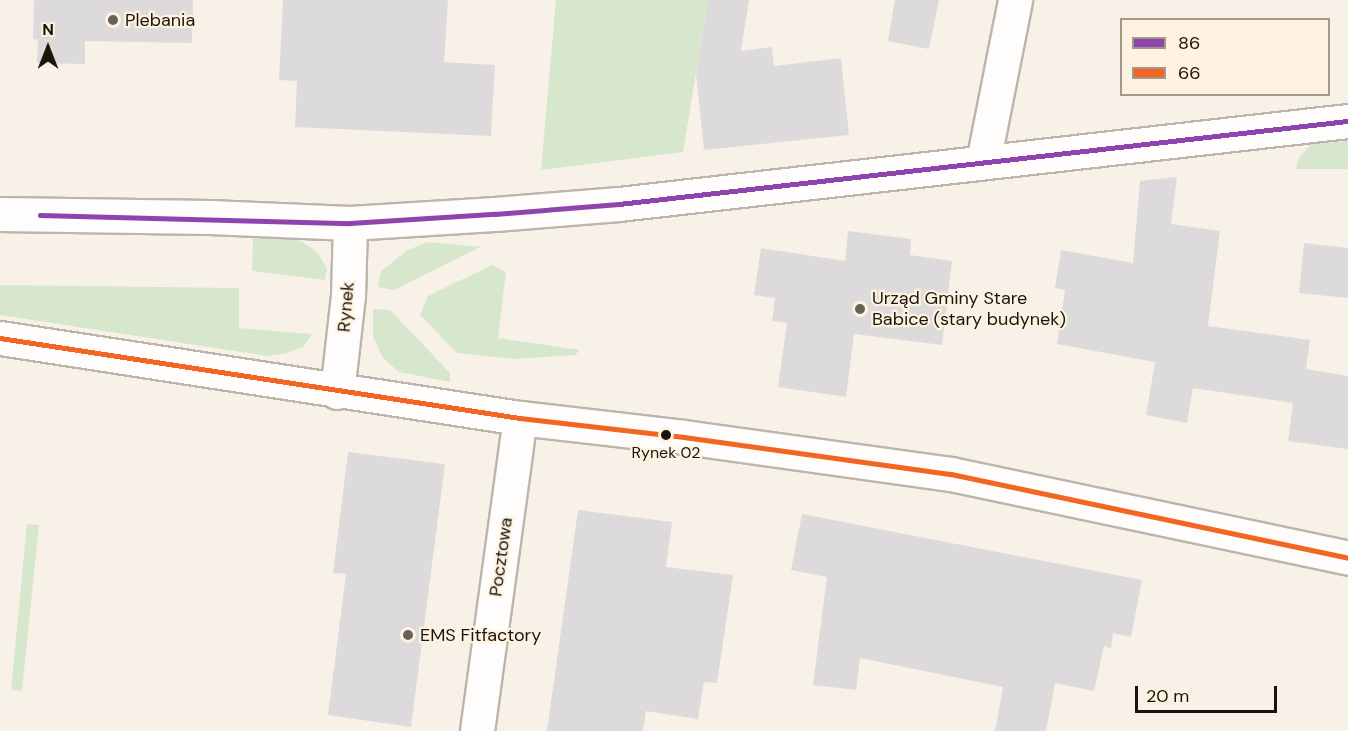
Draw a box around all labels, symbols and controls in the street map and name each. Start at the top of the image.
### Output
place label: Plebania [125,9,195,31]
marker: Plebania [106,13,120,27]
north arrow [18,18,78,78]
legend [1120,18,1330,96]
text: N [42,19,54,40]
text: 86 [1178,31,1200,55]
text: 66 [1178,61,1201,85]
street label: Rynek [333,281,359,333]
place label: Urząd Gminy Stare Babice (stary budynek) [872,288,1066,330]
marker: Urząd Gminy Stare Babice (stary budynek) [853,302,867,316]
marker: Rynek 02 [660,429,672,441]
place label: Rynek 02 [632,443,700,463]
street label: Pocztowa [485,516,517,598]
place label: EMS Fitfactory [420,624,541,646]
marker: EMS Fitfactory [401,628,415,642]
scale bar [1138,674,1280,712]
text: 20 m [1146,684,1189,708]

